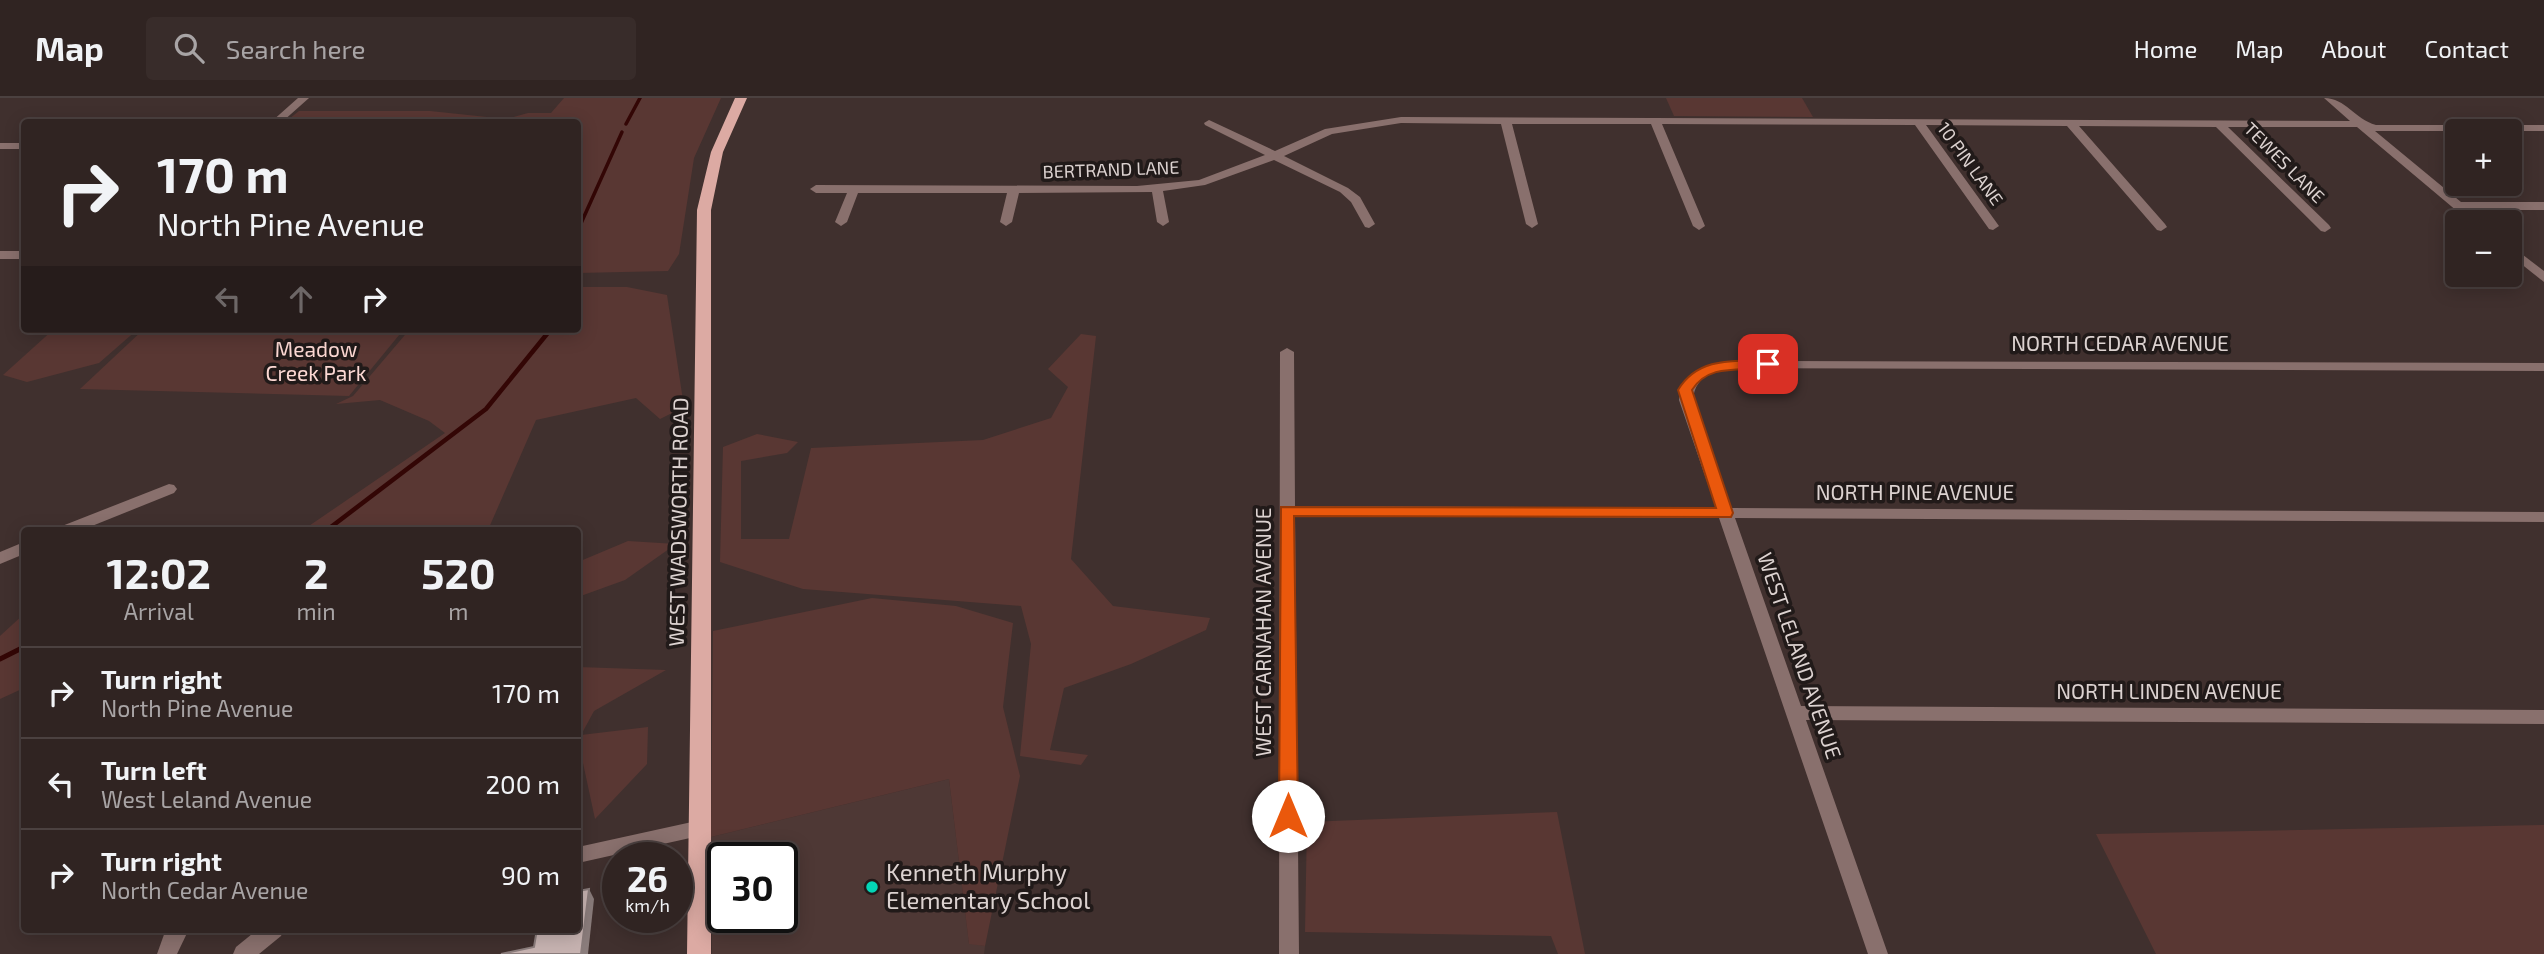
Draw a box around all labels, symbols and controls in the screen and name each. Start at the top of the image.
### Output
search box [146,17,636,80]
text: Map [35,28,104,68]
icon: search [170,29,208,67]
text: Search here [226,33,365,64]
text: Home [2134,34,2197,63]
text: Map [2235,34,2283,63]
text: About [2321,34,2387,63]
text: Contact [2425,34,2509,63]
street label: TEWES LANE [2240,117,2330,207]
street label: 10 PIN LANE [1933,118,2008,209]
map controls [2445,119,2522,287]
button: + [2445,119,2522,196]
text: 170 m [157,144,289,203]
icon: right [42,147,133,238]
street label: BERTRAND LANE [1042,156,1180,182]
text: North Pine Avenue [157,204,425,242]
button: − [2445,210,2522,287]
icon: left [209,280,247,318]
icon: ahead [282,280,320,318]
icon: right [355,280,393,318]
street label: NORTH CEDAR AVENUE [2011,330,2229,355]
pin [1738,334,1798,394]
park label: Meadow Creek Park [266,336,367,385]
icon: arrive [1749,345,1787,383]
street label: WEST WADSWORTH ROAD [663,397,692,647]
street label: NORTH PINE AVENUE [1816,479,2014,504]
street label: WEST CARNAHAN AVENUE [1250,507,1275,757]
text: 12:02 [107,547,211,597]
text: 2 [304,547,328,597]
text: 520 [421,547,495,597]
street label: WEST LELAND AVENUE [1753,549,1848,762]
text: Arrival [124,597,194,625]
text: min [296,597,336,625]
text: m [448,597,468,625]
text: Turn right [101,663,222,694]
icon: right [42,674,80,712]
text: 170 m [492,677,560,708]
street label: NORTH LINDEN AVENUE [2056,678,2282,703]
text: North Pine Avenue [101,694,293,722]
text: Turn left [101,754,207,785]
icon: left [42,765,80,803]
text: 200 m [485,768,560,799]
position arrow [1251,779,1325,853]
text: West Leland Avenue [101,785,312,813]
speed limit sign: 30 [707,842,798,933]
text: Turn right [101,845,222,876]
icon: right [42,856,80,894]
text: 26 [627,857,668,899]
place label: Kenneth Murphy Elementary School [886,857,1090,914]
text: 90 m [501,859,560,890]
text: North Cedar Avenue [101,876,308,904]
marker: Kenneth Murphy Elementary School [864,879,880,895]
text: km/h [625,894,670,916]

